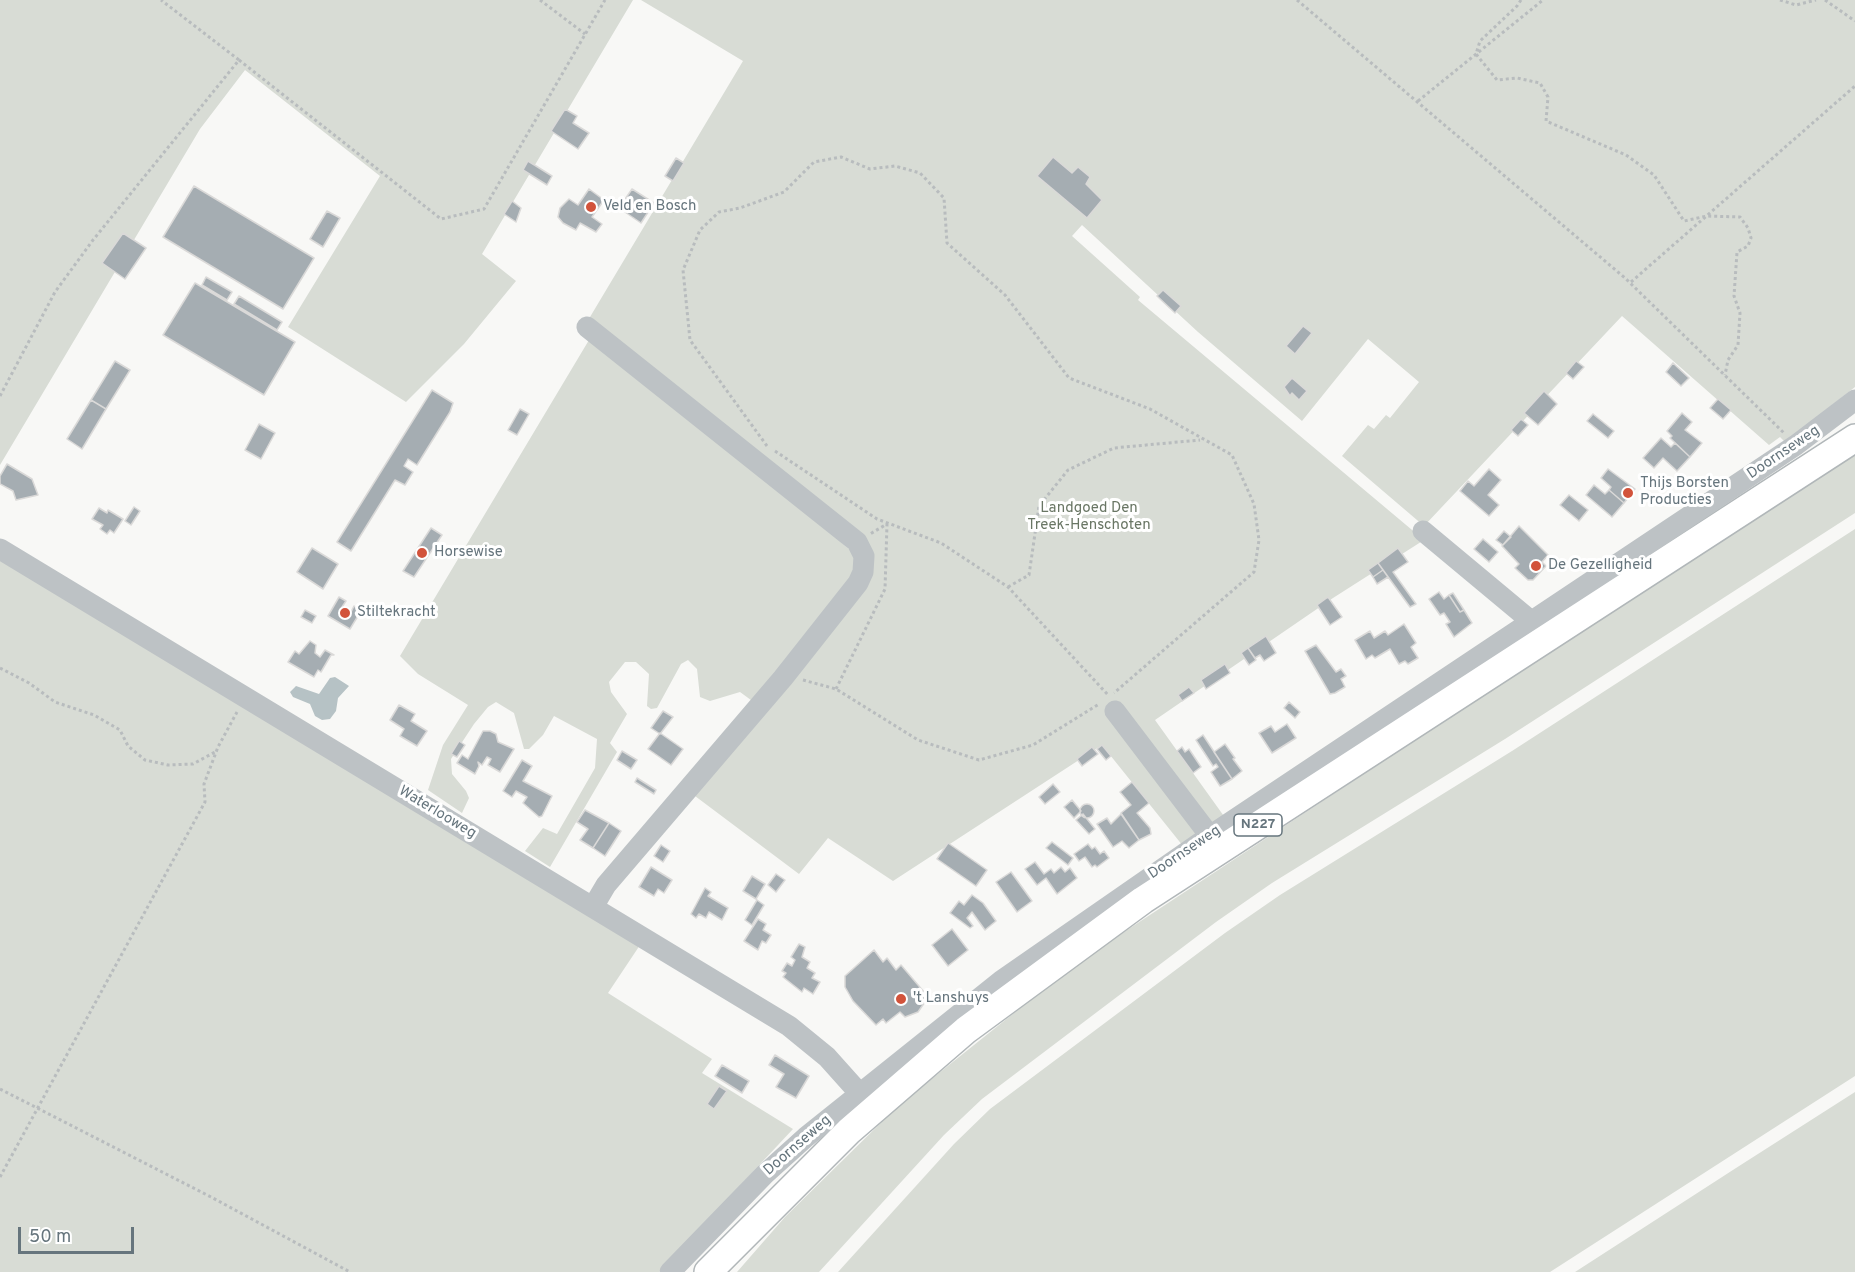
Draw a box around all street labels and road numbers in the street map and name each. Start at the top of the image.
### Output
street label: Doornseweg [1744,422,1824,484]
street label: Waterlooweg [395,783,479,843]
road number: N227 [1234,814,1282,836]
street label: Doornseweg [1145,822,1225,884]
street label: Doornseweg [761,1112,835,1180]

